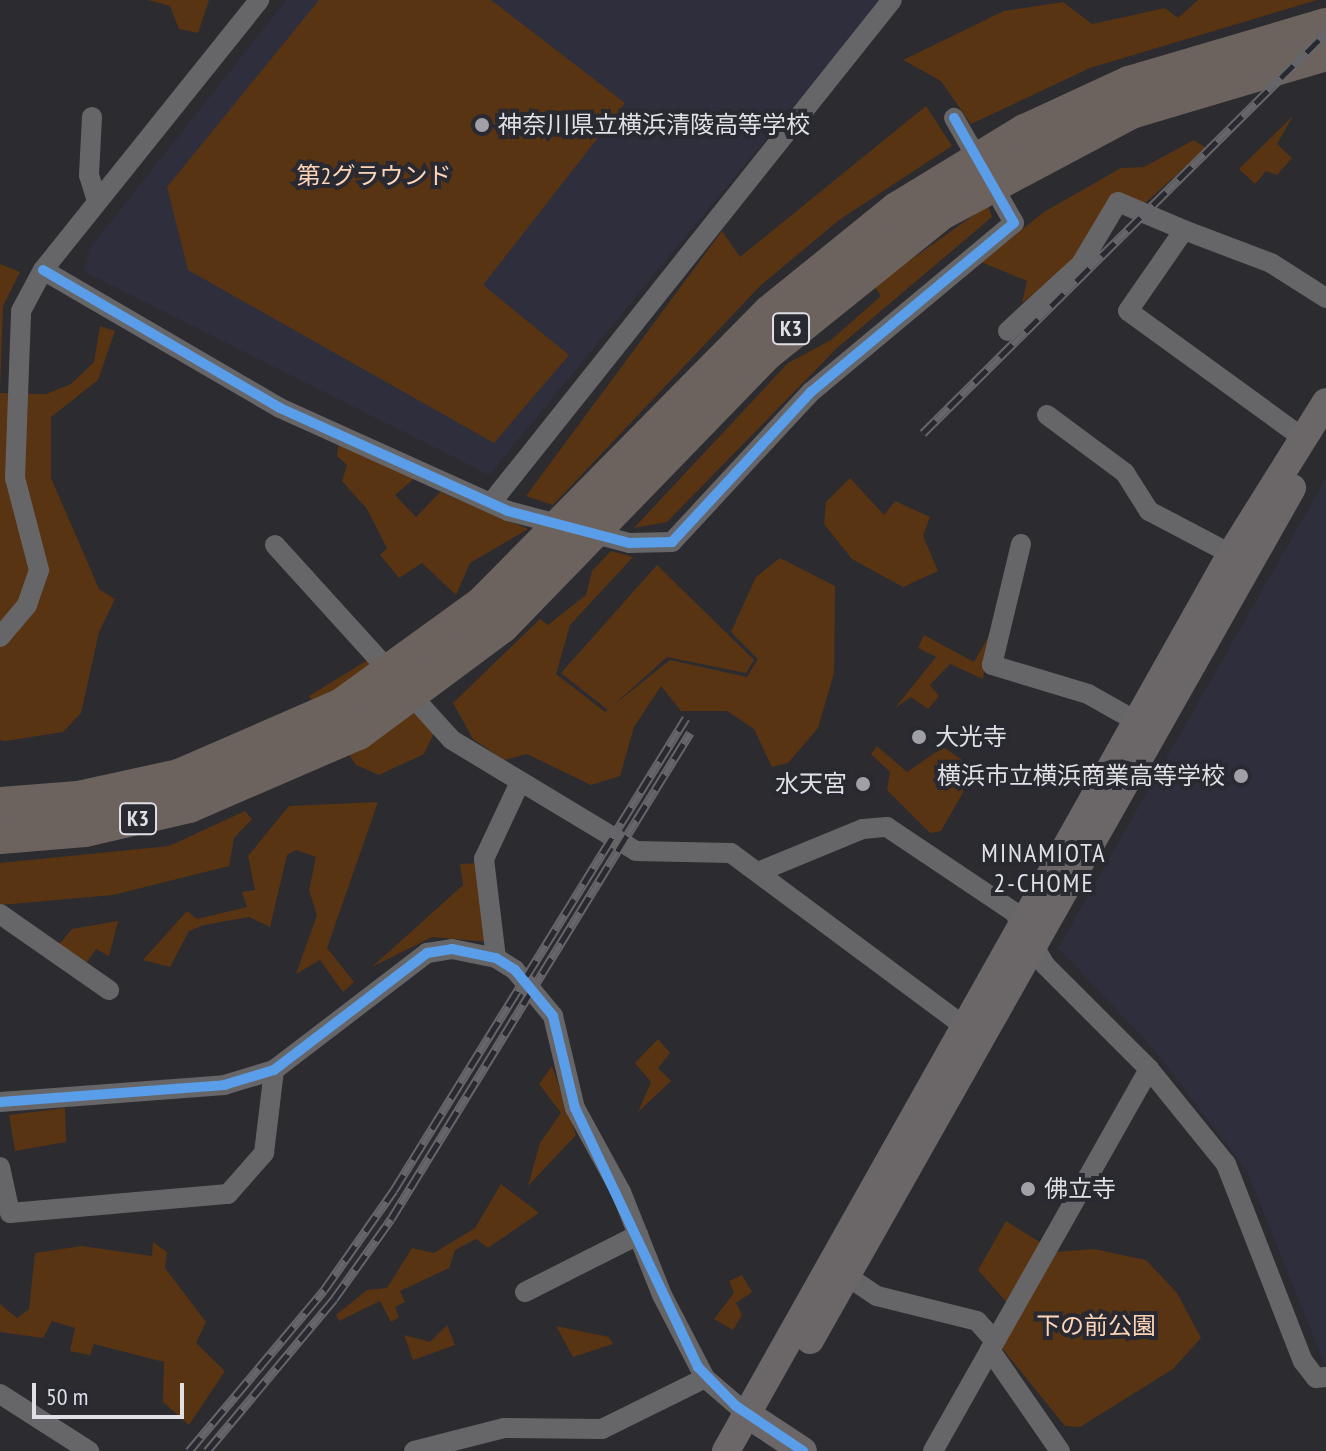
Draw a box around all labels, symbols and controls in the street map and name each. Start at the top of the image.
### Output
place label: 神奈川県立横浜清陵高等学校 [498,111,810,139]
marker: 神奈川県立横浜清陵高等学校 [473,116,491,134]
park label: 第2グラウンド [297,162,451,190]
road number: K3 [771,311,811,347]
place label: 大光寺 [935,723,1007,751]
marker: 大光寺 [910,728,928,746]
place label: 横浜市立横浜商業高等学校 [937,762,1225,790]
marker: 横浜市立横浜商業高等学校 [1232,767,1250,785]
place label: 水天宮 [775,770,847,798]
marker: 水天宮 [854,775,872,793]
road number: K3 [118,801,158,837]
district label: MINAMIOTA 2-CHOME [981,837,1107,898]
place label: 佛立寺 [1044,1175,1116,1203]
marker: 佛立寺 [1019,1180,1037,1198]
park label: 下の前公園 [1036,1312,1156,1340]
scale bar [36,1367,188,1417]
text: 50 m [46,1381,88,1412]

